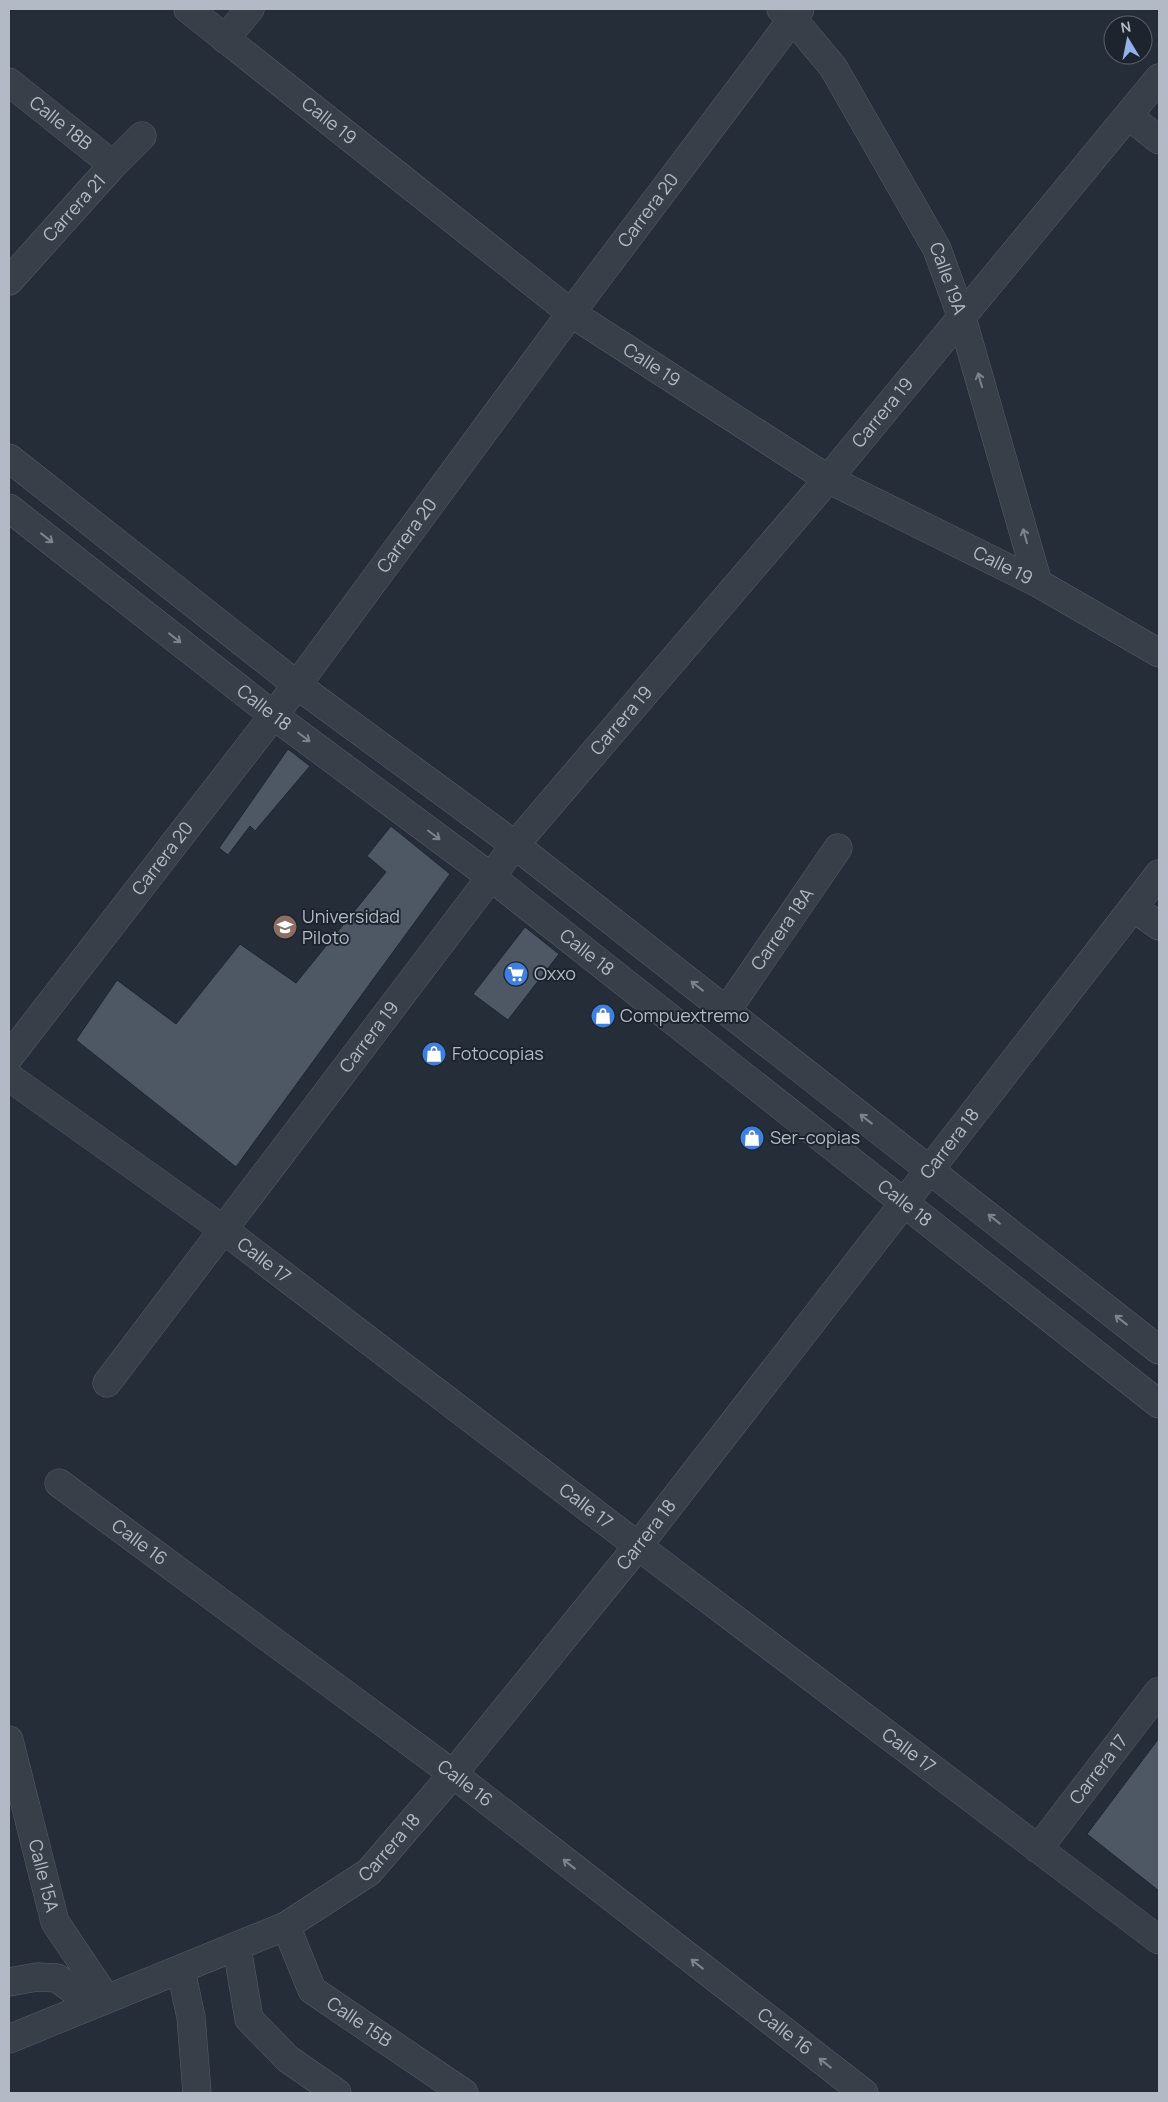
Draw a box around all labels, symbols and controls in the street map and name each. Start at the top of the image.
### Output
north arrow [1103,15,1153,65]
text: N [1119,16,1132,37]
street label: Calle 18B [25,90,98,155]
street label: Calle 19 [297,91,362,149]
street label: Carrera 21 [37,168,110,246]
street label: Carrera 20 [612,168,683,252]
street label: Calle 19A [925,239,973,318]
street label: Calle 19 [619,337,685,392]
street label: Carrera 19 [846,372,918,452]
one-way arrow [975,372,984,388]
street label: Carrera 20 [371,493,442,577]
one-way arrow [1019,528,1029,544]
one-way arrow [40,532,53,543]
street label: Calle 19 [969,540,1037,590]
one-way arrow [168,633,182,643]
street label: Calle 18 [232,678,297,736]
street label: Carrera 19 [584,680,657,760]
one-way arrow [297,732,310,743]
street label: Carrera 20 [126,816,198,900]
one-way arrow [427,829,440,840]
street label: Carrera 18A [745,882,819,975]
place label: Universidad Piloto [302,904,400,949]
school or university icon: Universidad Piloto [272,914,298,940]
street label: Calle 18 [555,923,619,981]
supermarket icon: Oxxo [503,961,529,987]
place label: Oxxo [534,961,576,985]
one-way arrow [691,981,704,992]
street label: Carrera 19 [333,996,403,1077]
shop icon: Compuextremo [590,1003,616,1029]
place label: Compuextremo [620,1003,749,1027]
shop icon: Fotocopias [421,1041,447,1067]
place label: Fotocopias [452,1041,544,1065]
street label: Carrera 18 [914,1103,984,1183]
one-way arrow [860,1113,873,1124]
shop icon: Ser-copias [739,1125,765,1151]
place label: Ser-copias [770,1125,860,1149]
street label: Calle 18 [873,1174,937,1231]
one-way arrow [987,1214,1000,1225]
street label: Calle 17 [233,1231,296,1288]
one-way arrow [1115,1315,1128,1326]
street label: Calle 17 [555,1477,618,1534]
street label: Carrera 18 [611,1494,681,1574]
street label: Calle 16 [107,1513,173,1570]
street label: Calle 17 [877,1722,941,1778]
street label: Carrera 17 [1064,1729,1132,1809]
street label: Calle 16 [433,1754,498,1812]
street label: Carrera 18 [354,1808,425,1887]
street label: Calle 15A [24,1837,65,1915]
one-way arrow [562,1859,576,1869]
one-way arrow [691,1958,704,1969]
street label: Calle 15B [322,1990,397,2052]
street label: Calle 16 [753,2002,818,2060]
one-way arrow [819,2058,832,2069]

